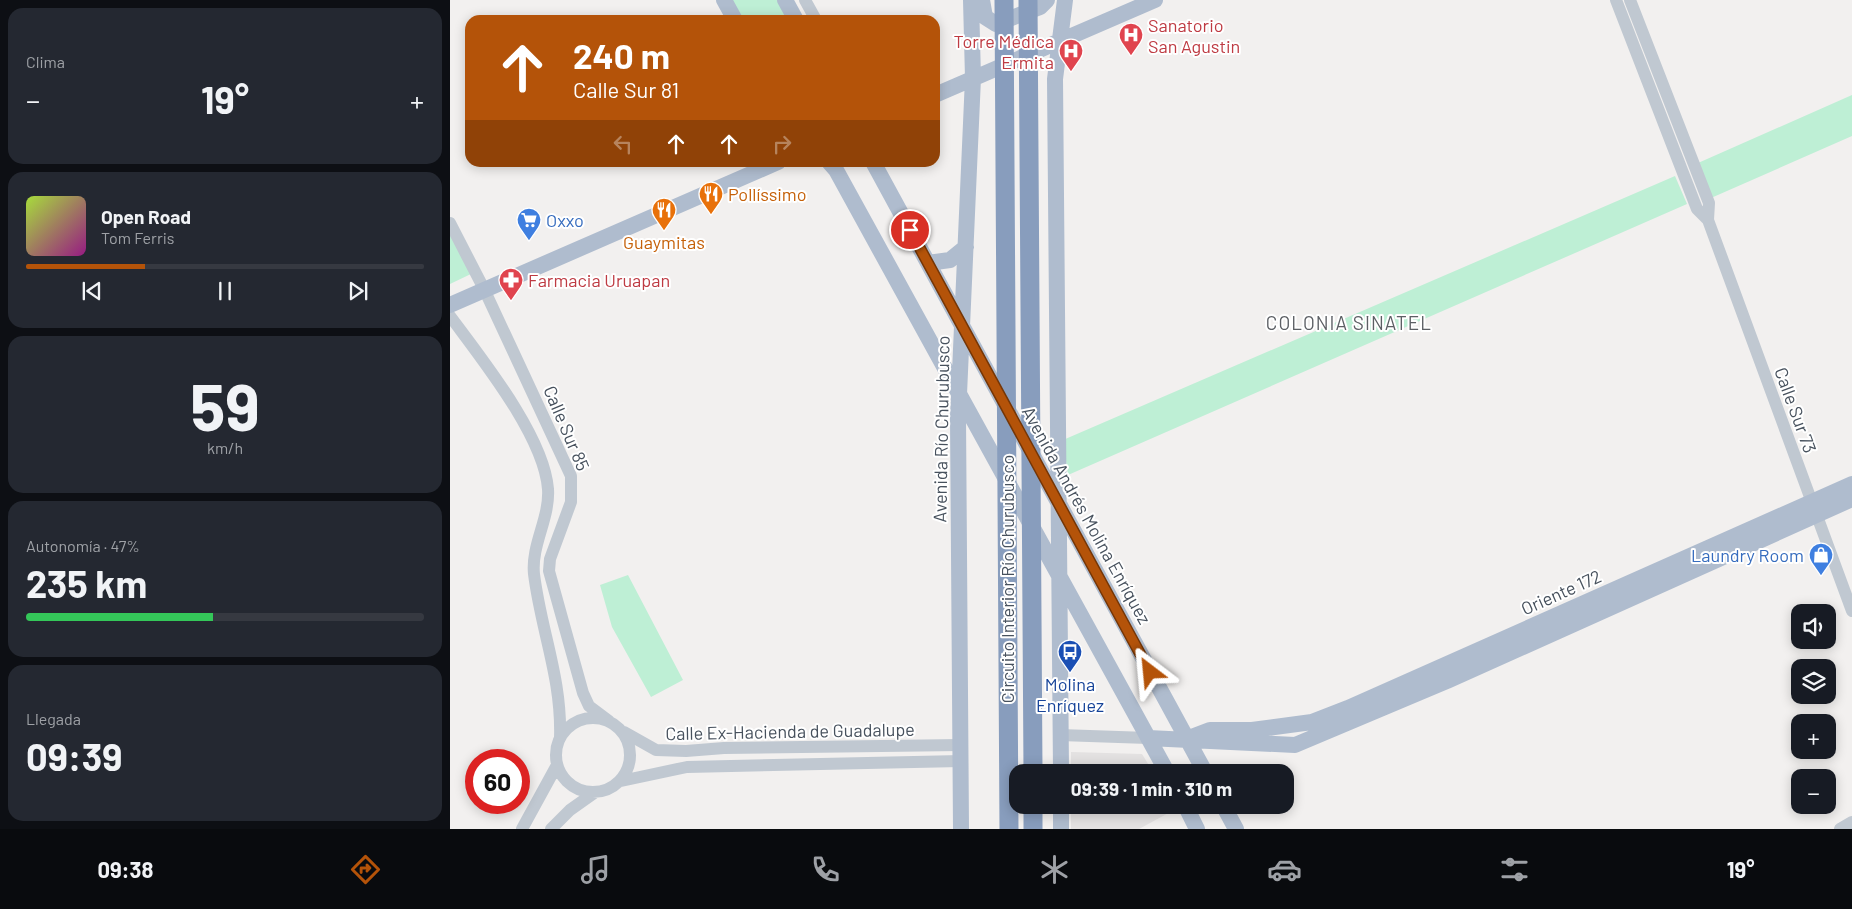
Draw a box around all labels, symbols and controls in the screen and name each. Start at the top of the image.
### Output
place label: Sanatorio San Agustin [1148,14,1240,57]
hospital icon: Sanatorio San Agustin [1118,22,1144,56]
place label: Torre Médica Ermita [954,30,1054,73]
text: 240 m [573,34,670,76]
icon: ahead [490,35,555,100]
hospital icon: Torre Médica Ermita [1058,38,1084,72]
text: Clima [26,52,65,71]
text: 19° [201,76,249,122]
text: Calle Sur 81 [573,76,679,102]
text: − [26,83,40,117]
text: + [410,83,424,117]
icon: left [609,130,637,158]
icon: ahead [662,130,690,158]
icon: ahead [715,130,743,158]
icon: right [768,130,796,158]
restaurant icon: Pollíssimo [698,181,724,215]
place label: Pollíssimo [728,183,806,205]
restaurant icon: Guaymitas [651,197,677,231]
text: Open Road [101,205,191,228]
supermarket icon: Oxxo [516,207,542,241]
place label: Oxxo [546,209,584,231]
pin [889,209,931,251]
icon: arrive [896,216,924,244]
text: Tom Ferris [101,228,175,247]
place label: Guaymitas [623,231,705,253]
pharmacy icon: Farmacia Uruapan [498,267,524,301]
place label: Farmacia Uruapan [528,269,670,291]
icon: previous [78,277,106,305]
icon: pause [211,277,239,305]
icon: next [344,277,372,305]
district label: COLONIA SINATEL [1266,311,1432,334]
street label: Avenida Río Churubusco [928,335,954,523]
street label: Calle Sur 73 [1770,364,1822,456]
text: 59 [190,366,260,444]
street label: Calle Sur 85 [539,382,595,474]
street label: Avenida Andrés Molina Enríquez [1018,402,1156,628]
text: km/h [207,438,243,457]
street label: Circuito Interior Río Churubusco [996,455,1018,703]
text: Autonomía · 47% [26,536,140,555]
shop icon: Laundry Room [1808,542,1834,576]
place label: Laundry Room [1691,544,1804,566]
text: 235 km [26,560,147,606]
street label: Oriente 172 [1517,565,1605,619]
map controls [1791,604,1836,814]
button: sound [1791,604,1836,649]
bus stop icon: Molina Enríquez [1057,639,1083,673]
position arrow [1123,645,1175,697]
button: layers [1791,659,1836,704]
place label: Molina Enríquez [1036,673,1104,716]
text: Llegada [26,709,81,728]
button: + [1791,714,1836,759]
street label: Calle Ex-Hacienda de Guadalupe [665,718,915,744]
text: 09:39 [26,733,122,779]
speed limit sign: 60 [465,749,530,814]
button: − [1791,769,1836,814]
text: 09:39 · 1 min · 310 m [1071,777,1232,800]
icon: directions [348,852,383,887]
icon: music [578,852,613,887]
icon: phone [808,852,843,887]
icon: climate [1037,852,1072,887]
icon: car [1267,852,1302,887]
icon: filters [1497,852,1532,887]
text: 09:38 [97,856,153,882]
text: 19° [1727,856,1755,882]

